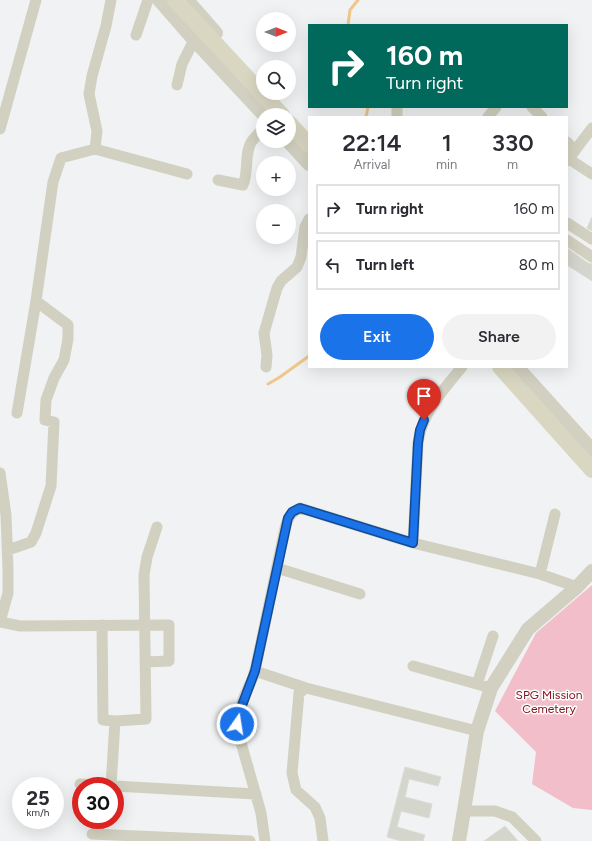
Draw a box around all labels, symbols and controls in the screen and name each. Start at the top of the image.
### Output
north arrow [256,12,296,52]
map controls [256,12,296,244]
text: 160 m [386,38,463,72]
icon: right [320,40,372,92]
button: search [256,60,296,100]
text: Turn right [386,72,463,94]
button: layers [256,108,296,148]
text: 22:14 [342,128,402,157]
text: 1 [442,128,452,157]
text: 330 [492,128,534,157]
button: + [256,156,296,196]
text: Arrival [354,157,390,172]
text: min [436,157,457,172]
text: m [507,157,518,172]
icon: right [322,198,344,220]
text: Turn right [356,200,424,218]
text: 160 m [513,200,554,218]
button: − [256,204,296,244]
icon: left [322,254,344,276]
text: Turn left [356,256,414,274]
text: 80 m [519,256,554,274]
button: Exit [320,314,434,360]
button: Share [442,314,556,360]
pin [407,379,441,420]
icon: arrive [413,385,435,407]
park label: SPG Mission Cemetery [516,688,583,716]
position arrow [216,703,258,745]
speed limit sign: 30 [72,777,124,829]
text: 25 [26,786,50,810]
text: km/h [27,806,49,819]

